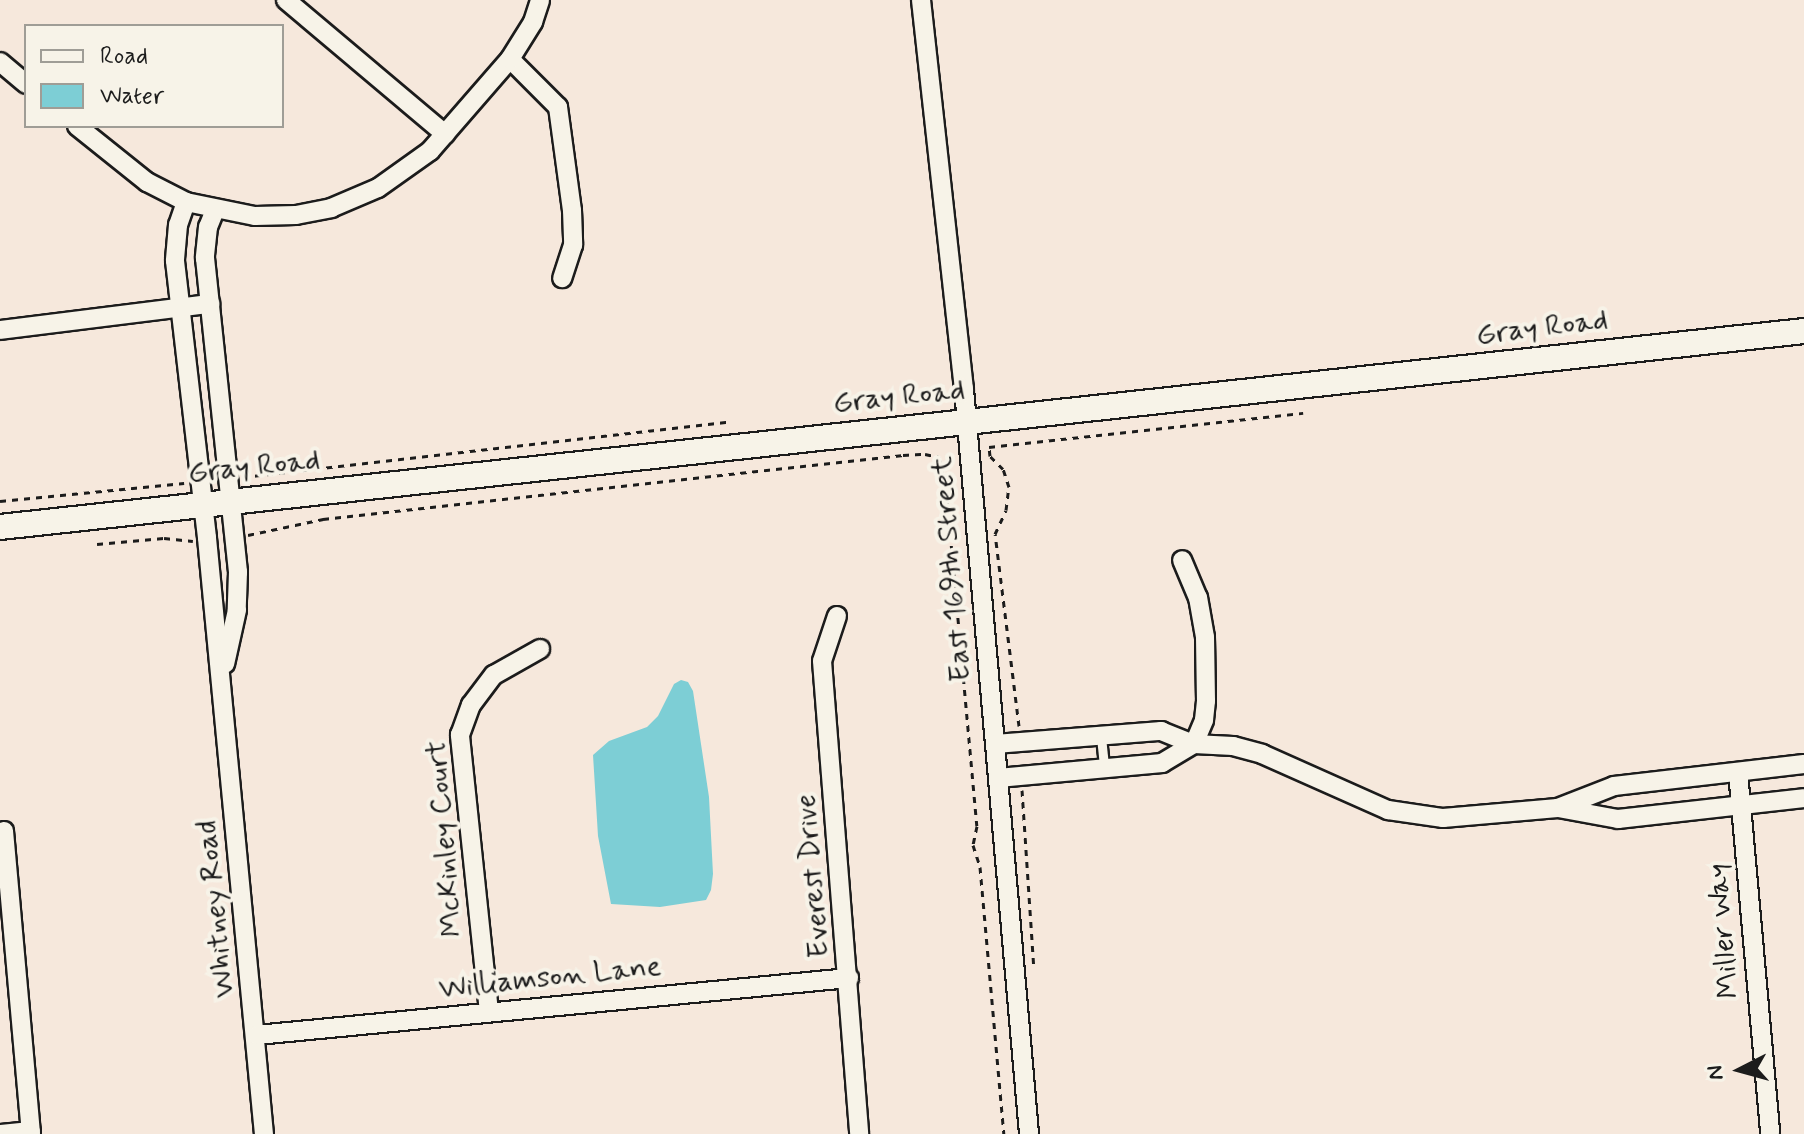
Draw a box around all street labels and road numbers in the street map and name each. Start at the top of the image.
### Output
street label: Gray Road [1475,302,1609,354]
street label: Gray Road [833,372,965,422]
street label: Gray Road [188,442,320,492]
street label: East 169th Street [924,455,980,683]
street label: McKinley Court [419,740,471,938]
street label: Everest Drive [788,793,838,959]
street label: Whitney Road [189,819,243,999]
street label: Miller Way [1700,860,1748,1002]
street label: Williamson Lane [439,949,661,1007]

